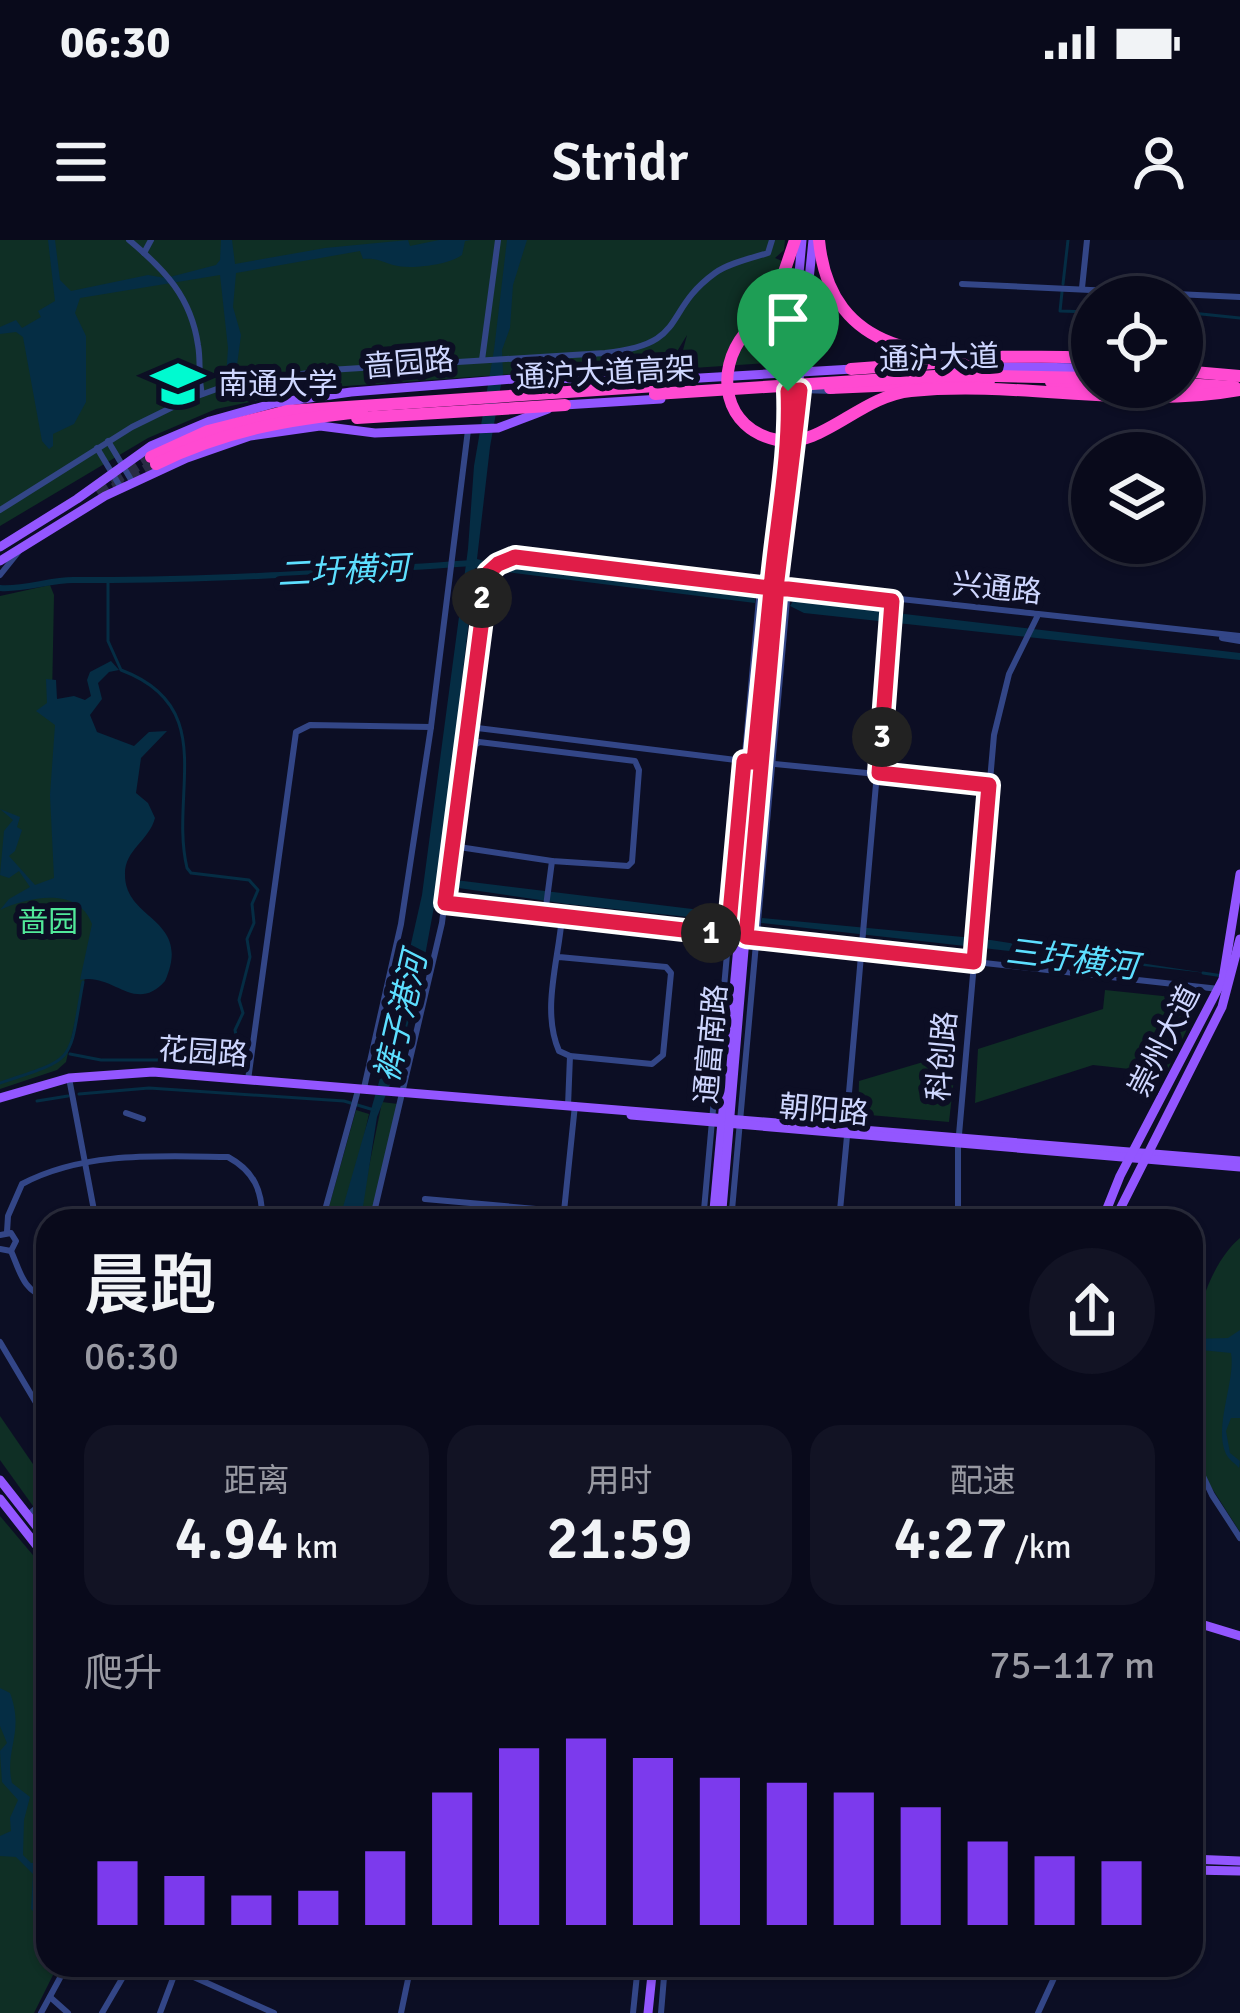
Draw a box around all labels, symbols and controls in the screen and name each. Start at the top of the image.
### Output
text: 06:30 [60,15,170,70]
icon: menu [48,129,114,195]
text: Stridr [552,129,688,196]
icon: person [1126,129,1192,195]
pin [737,268,839,391]
map controls [1071,276,1203,564]
button: locate [1071,276,1203,408]
icon: arrive [755,286,821,352]
street label: 通沪大道 [878,338,1000,379]
street label: 啬园路 [363,341,455,386]
street label: 通沪大道高架 [514,350,696,397]
school or university icon: 南通大学 [149,355,207,413]
place label: 南通大学 [218,366,338,403]
button: layers [1071,432,1203,564]
water label: 二圩横河 [276,547,416,595]
street label: 兴通路 [950,565,1044,612]
pin: 2 [452,568,512,628]
text: 2 [473,577,491,618]
pin: 3 [852,707,912,767]
text: 3 [873,716,891,757]
pin: 1 [681,903,741,963]
park label: 啬园 [18,904,78,941]
text: 1 [702,912,720,953]
water label: 三圩横河 [1004,931,1146,989]
water label: 裤子港河 [367,943,438,1086]
street label: 崇州大道 [1121,979,1208,1103]
street label: 通富南路 [688,983,735,1105]
street label: 科创路 [920,1010,965,1102]
street label: 花园路 [157,1031,249,1074]
street label: 朝阳路 [778,1088,870,1133]
text: 晨跑 [84,1246,216,1327]
button: share [1029,1248,1155,1374]
text: 06:30 [84,1332,179,1380]
text: 距离 [224,1461,290,1502]
text: 用时 [587,1461,653,1502]
text: 配速 [950,1461,1016,1502]
text: 4.94 [175,1502,288,1576]
text: 21:59 [546,1502,693,1576]
text: 4:27 [893,1502,1008,1576]
text: km [288,1527,338,1568]
text: /km [1008,1527,1072,1568]
text: 75–117 m [989,1641,1155,1689]
text: 爬升 [84,1649,162,1697]

